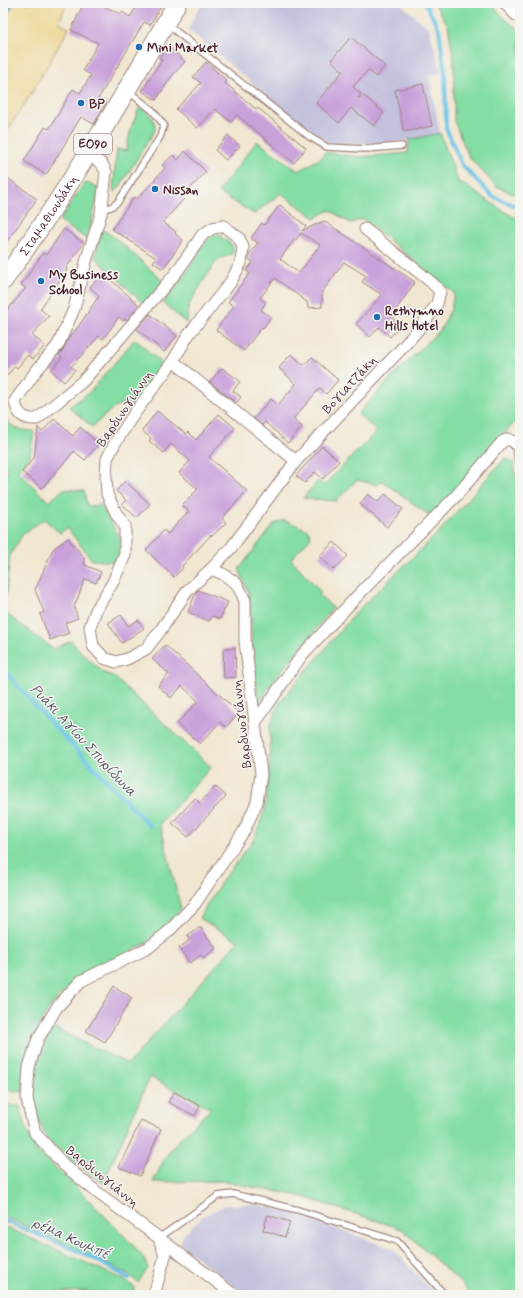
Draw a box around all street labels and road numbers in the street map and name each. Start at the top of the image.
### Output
road number: ΕΟ90 [74,134,112,154]
street label: Σταμαθιουδάκη [16,172,82,259]
street label: Βογιατζάκη [319,352,381,418]
street label: Βαρδινογιάννη [93,367,157,450]
street label: Βαρδινογιάννη [229,679,256,769]
street label: Βαρδινογιάννη [62,1143,142,1212]

